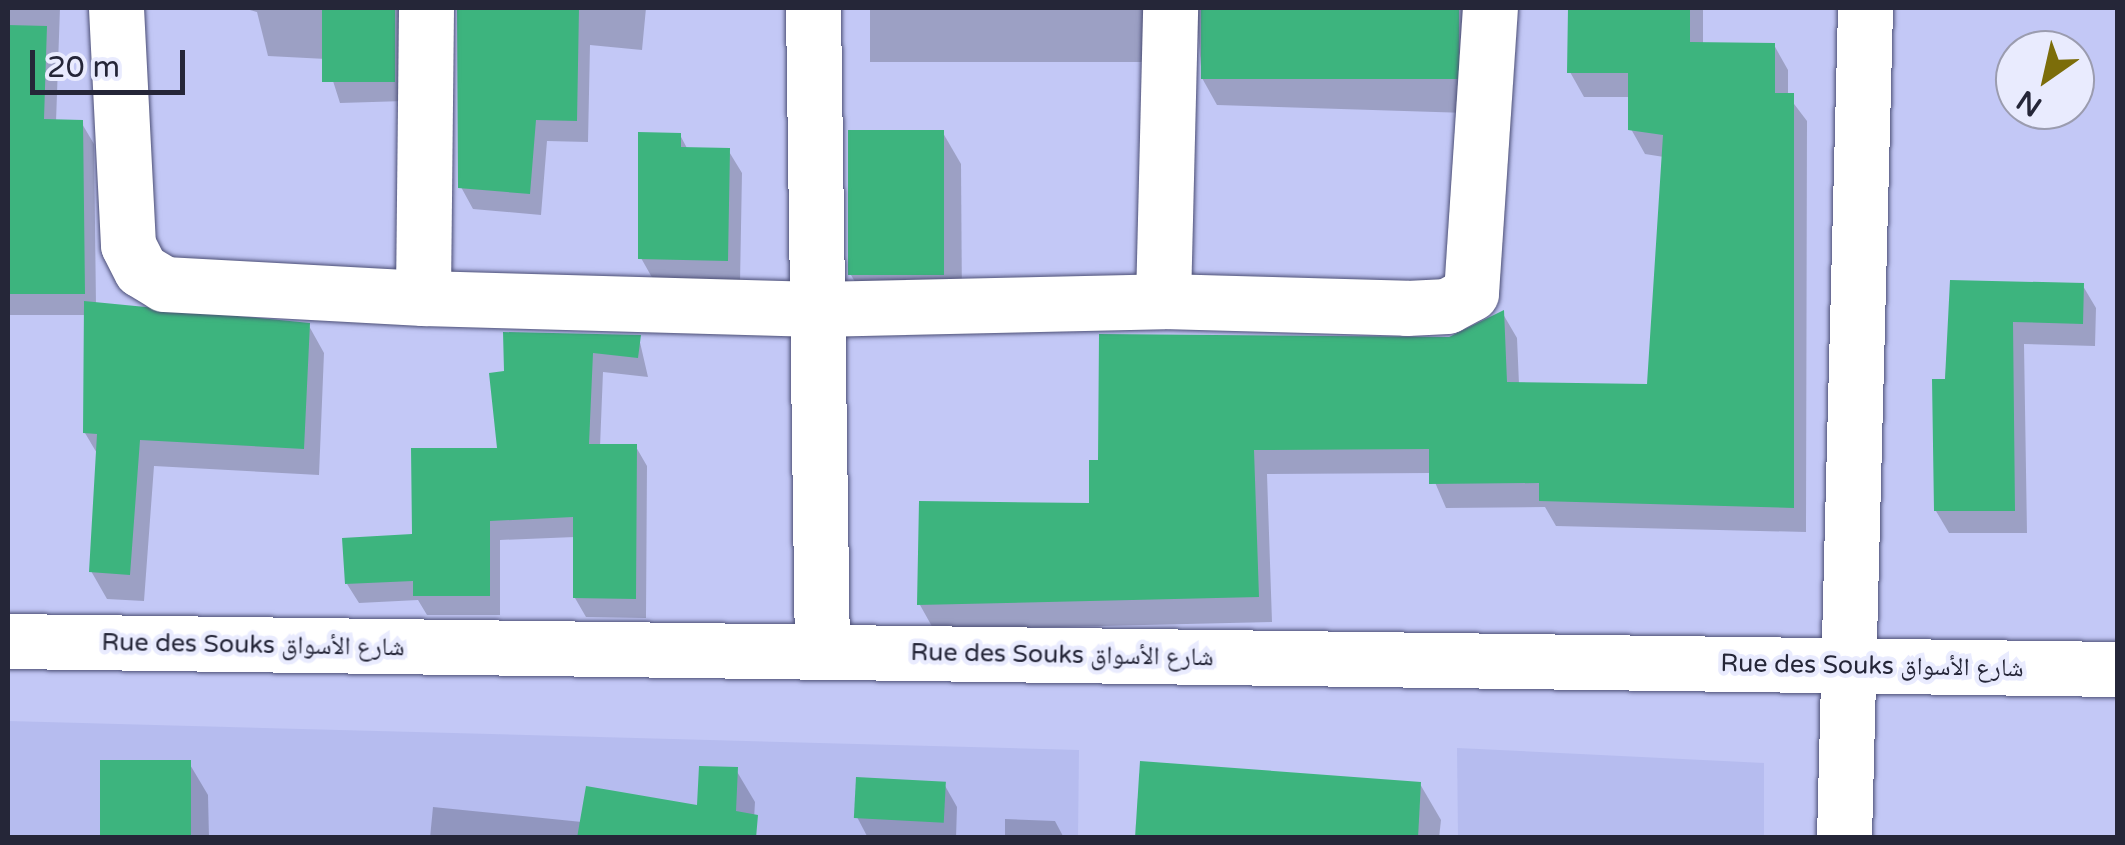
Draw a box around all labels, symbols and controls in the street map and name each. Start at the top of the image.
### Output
scale bar [35,30,190,92]
north arrow [1995,30,2095,130]
text: 20 m [47,49,120,86]
text: N [2011,83,2048,124]
street label: Rue des Souks شارع الأسواق [101,627,405,663]
street label: Rue des Souks شارع الأسواق [910,637,1214,673]
street label: Rue des Souks شارع الأسواق [1720,648,2024,684]

